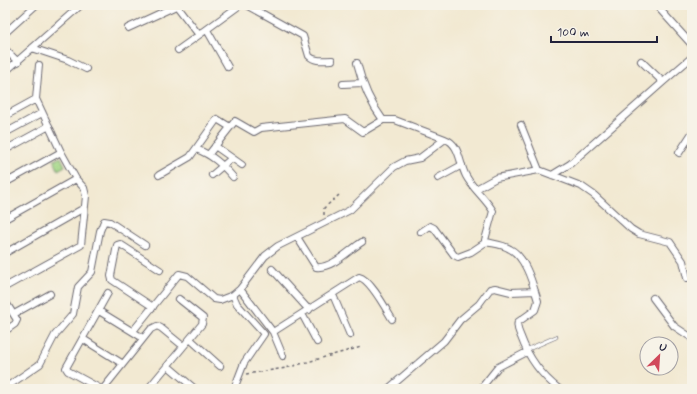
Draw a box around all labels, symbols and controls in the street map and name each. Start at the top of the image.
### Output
scale bar [551,18,657,44]
text: 100 m [557,25,589,41]
north arrow [639,336,679,376]
text: U [657,340,669,356]

